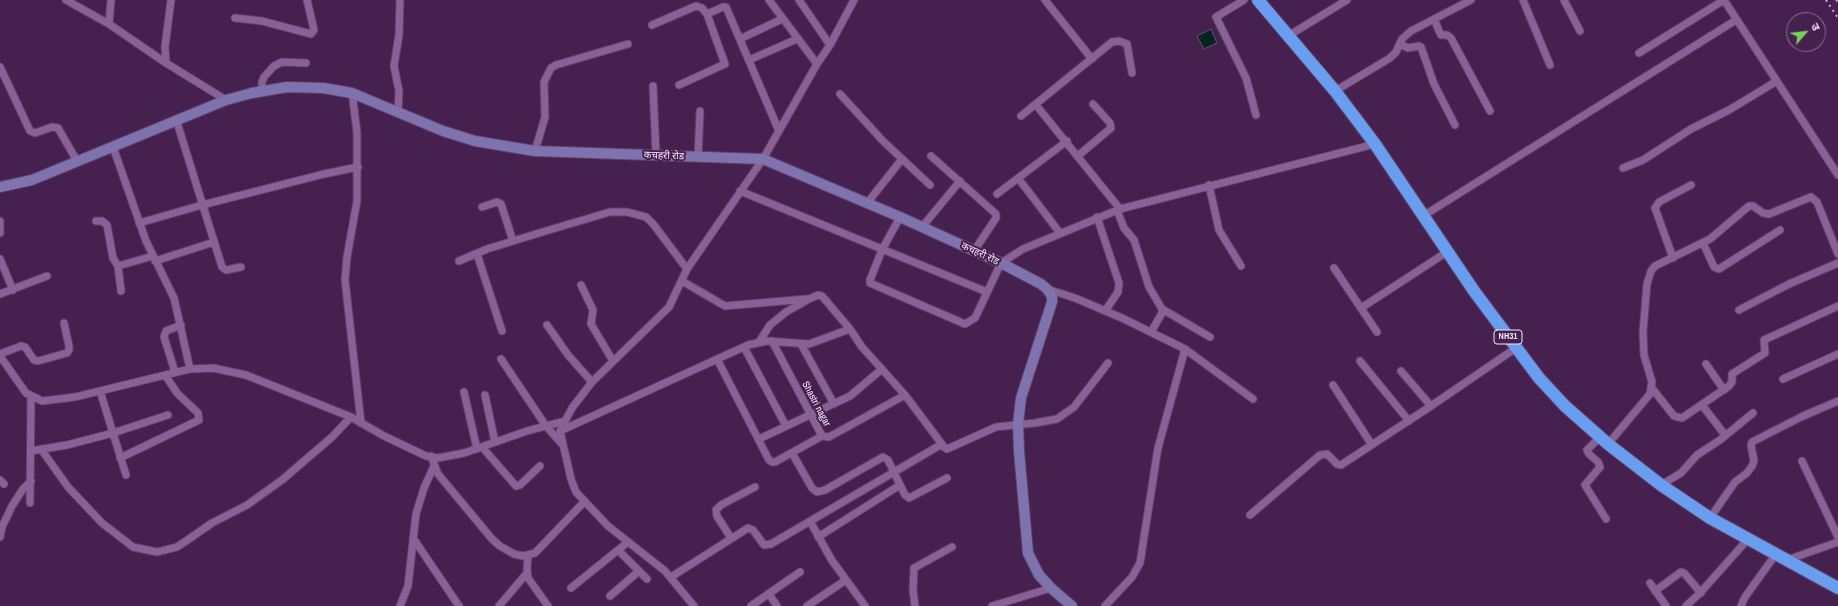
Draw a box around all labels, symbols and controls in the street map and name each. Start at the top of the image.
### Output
north arrow [1786,12,1826,52]
text: उ [1808,21,1823,33]
street label: कचहरी रोड [644,149,684,163]
street label: कचहरी रोड [959,240,1001,268]
road number: NH31 [1494,330,1522,344]
street label: Shastri nagar [799,379,833,429]

